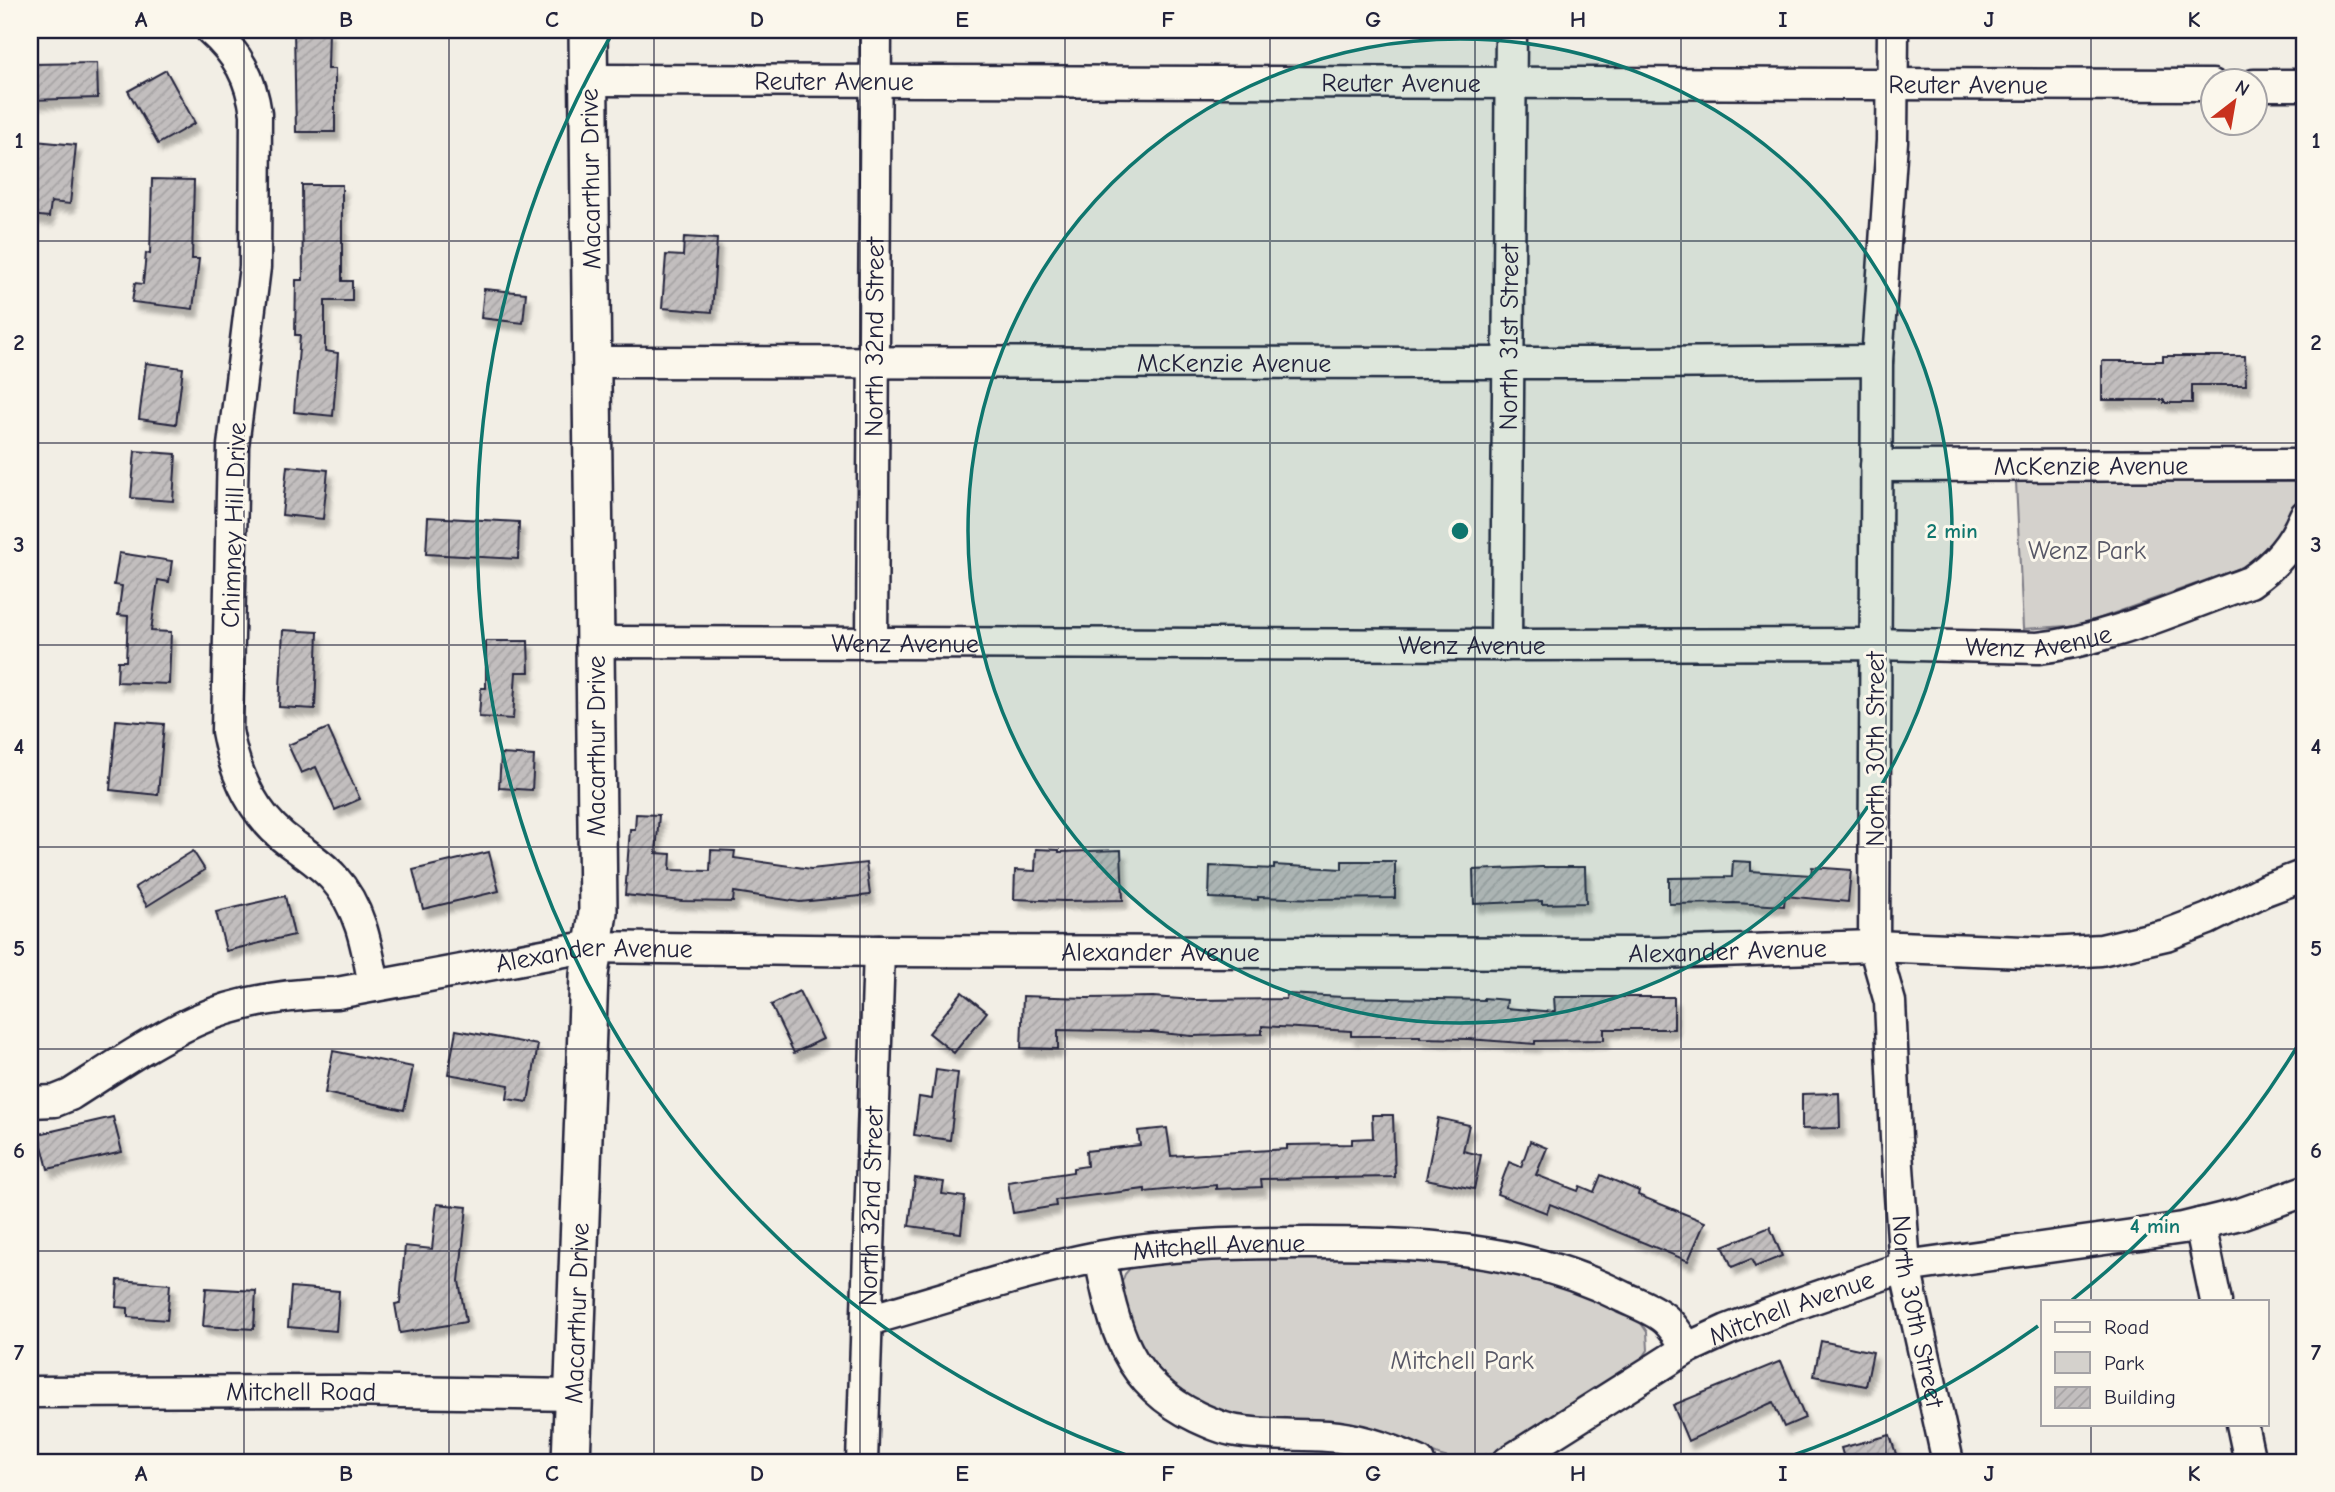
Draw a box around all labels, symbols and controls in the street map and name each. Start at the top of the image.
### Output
text: A [135,6,148,33]
text: B [339,6,353,33]
text: C [545,6,559,33]
text: D [750,6,764,33]
text: E [955,6,969,33]
text: F [1161,6,1175,33]
text: G [1365,6,1381,33]
text: H [1570,6,1586,33]
text: I [1778,6,1788,33]
text: J [1984,6,1995,33]
text: K [2188,6,2201,33]
north arrow [2198,66,2268,136]
street label: Reuter Avenue [754,67,914,97]
street label: Reuter Avenue [1321,68,1481,99]
street label: Reuter Avenue [1888,70,2048,100]
text: N [2231,76,2253,101]
street label: Macarthur Drive [574,88,608,270]
text: 1 [14,127,24,154]
text: 1 [2311,127,2321,154]
street label: North 32nd Street [859,235,891,437]
street label: North 31st Street [1494,242,1525,431]
text: 2 [13,329,25,356]
text: 2 [2310,329,2322,356]
street label: McKenzie Avenue [1137,349,1331,379]
street label: Chimney Hill Drive [215,422,253,628]
street label: McKenzie Avenue [1994,451,2188,482]
centre of rings [1448,519,1472,543]
text: 2 min [1926,519,1978,543]
text: 3 [13,531,25,558]
text: 3 [2310,531,2322,558]
park label: Wenz Park [2028,536,2146,566]
street label: Wenz Avenue [1965,619,2115,664]
street label: Wenz Avenue [831,629,979,659]
street label: Wenz Avenue [1398,631,1546,661]
street label: North 30th Street [1861,650,1891,847]
street label: Macarthur Drive [582,655,612,837]
text: 4 [14,733,25,760]
text: 4 [2311,733,2322,760]
street label: Alexander Avenue [493,933,693,979]
street label: Alexander Avenue [1628,934,1827,969]
text: 5 [13,935,25,962]
text: 5 [2310,935,2322,962]
street label: Alexander Avenue [1061,937,1260,968]
street label: North 32nd Street [853,1104,890,1307]
text: 6 [13,1137,25,1164]
text: 6 [2310,1137,2322,1164]
street label: North 30th Street [1885,1214,1950,1412]
text: 4 min [2130,1214,2180,1238]
street label: Macarthur Drive [559,1222,596,1404]
street label: Mitchell Avenue [1131,1229,1305,1267]
street label: Mitchell Avenue [1704,1265,1878,1352]
legend [2041,1300,2268,1426]
text: Road [2104,1315,2149,1339]
text: 7 [14,1339,25,1366]
text: 7 [2311,1339,2322,1366]
park label: Mitchell Park [1390,1346,1534,1376]
text: Park [2104,1351,2144,1375]
street label: Mitchell Road [226,1377,376,1408]
text: Building [2104,1385,2176,1409]
text: A [135,1460,148,1487]
text: B [339,1460,353,1487]
text: C [545,1460,559,1487]
text: D [750,1460,764,1487]
text: E [955,1460,969,1487]
text: F [1161,1460,1175,1487]
text: G [1365,1460,1381,1487]
text: H [1570,1460,1586,1487]
text: I [1778,1460,1788,1487]
text: J [1984,1460,1995,1487]
text: K [2188,1460,2201,1487]

